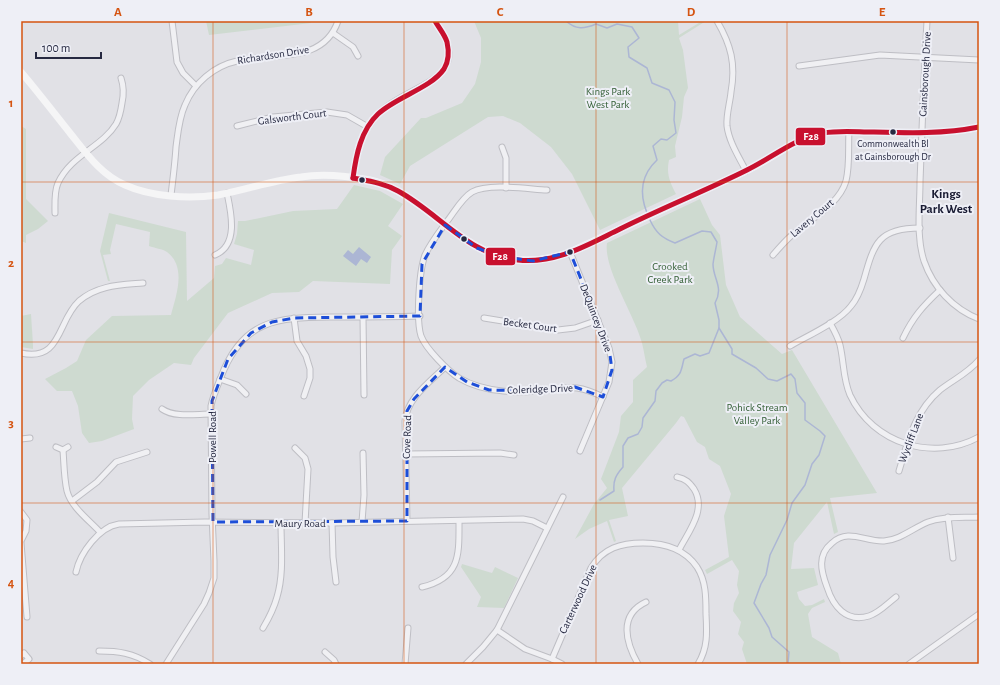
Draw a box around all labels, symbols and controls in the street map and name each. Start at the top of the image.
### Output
text: A [114,6,122,19]
text: B [305,6,313,19]
text: C [497,6,504,19]
text: D [687,6,696,19]
text: E [879,6,886,19]
street label: Gainsborough Drive [917,31,933,117]
scale bar [36,34,101,60]
text: 100 m [42,42,70,54]
street label: Richardson Drive [236,44,310,66]
park label: Kings Park West Park [586,86,630,110]
text: 1 [9,97,13,110]
street label: Galsworth Court [257,107,327,127]
line badge: F28 [795,127,826,146]
marker: Commonwealth Bl at Gainsborough Dr [888,127,898,137]
text: F28 [803,131,819,142]
place label: Commonwealth Bl at Gainsborough Dr [855,139,932,162]
unlabelled marker [357,175,367,185]
district label: Kings Park West [920,188,973,216]
street label: Lavery Court [788,197,836,239]
unlabelled marker [459,234,469,244]
line badge: F28 [485,247,516,266]
unlabelled marker [565,247,575,257]
text: F28 [492,251,508,262]
text: 2 [8,257,14,270]
park label: Crooked Creek Park [647,261,693,285]
street label: DeQuincey Drive [578,282,614,354]
street label: Becket Court [503,316,558,334]
street label: Coleridge Drive [507,382,573,396]
park label: Pohick Stream Valley Park [726,402,788,426]
street label: Powell Road [207,411,218,463]
street label: Wycliff Lane [896,412,926,464]
street label: Cove Road [401,415,413,459]
text: 3 [8,417,14,430]
street label: Maury Road [274,518,326,529]
street label: Carterwood Drive [557,563,599,635]
text: 4 [8,577,15,590]

